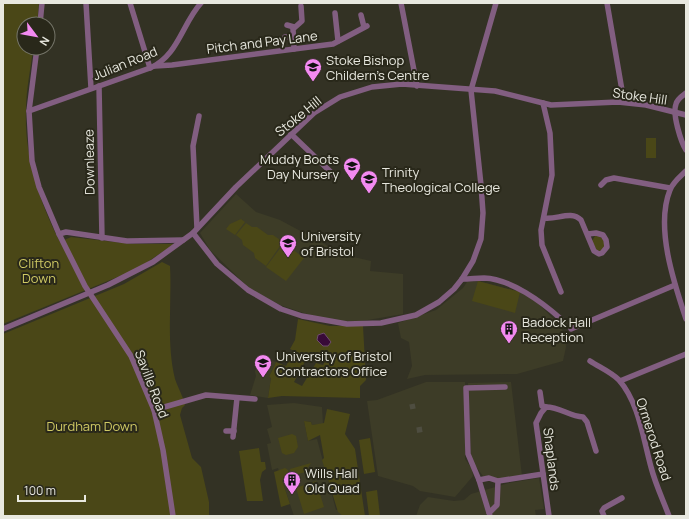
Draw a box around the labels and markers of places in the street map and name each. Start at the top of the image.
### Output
place label: Stoke Bishop Childern's Centre [326,51,430,84]
school or university icon: Stoke Bishop Childern's Centre [303,57,323,82]
place label: Muddy Boots Day Nursery [260,150,339,183]
school or university icon: Muddy Boots Day Nursery [342,156,362,181]
place label: Trinity Theological College [382,163,501,196]
school or university icon: Trinity Theological College [359,169,379,194]
place label: University of Bristol [301,227,361,260]
school or university icon: University of Bristol [278,233,298,258]
place label: Badock Hall Reception [522,313,591,346]
building icon: Badock Hall Reception [499,319,519,344]
place label: University of Bristol Contractors Office [276,347,392,380]
school or university icon: University of Bristol Contractors Office [253,353,273,378]
place label: Wills Hall Old Quad [305,464,360,497]
building icon: Wills Hall Old Quad [282,470,302,495]

